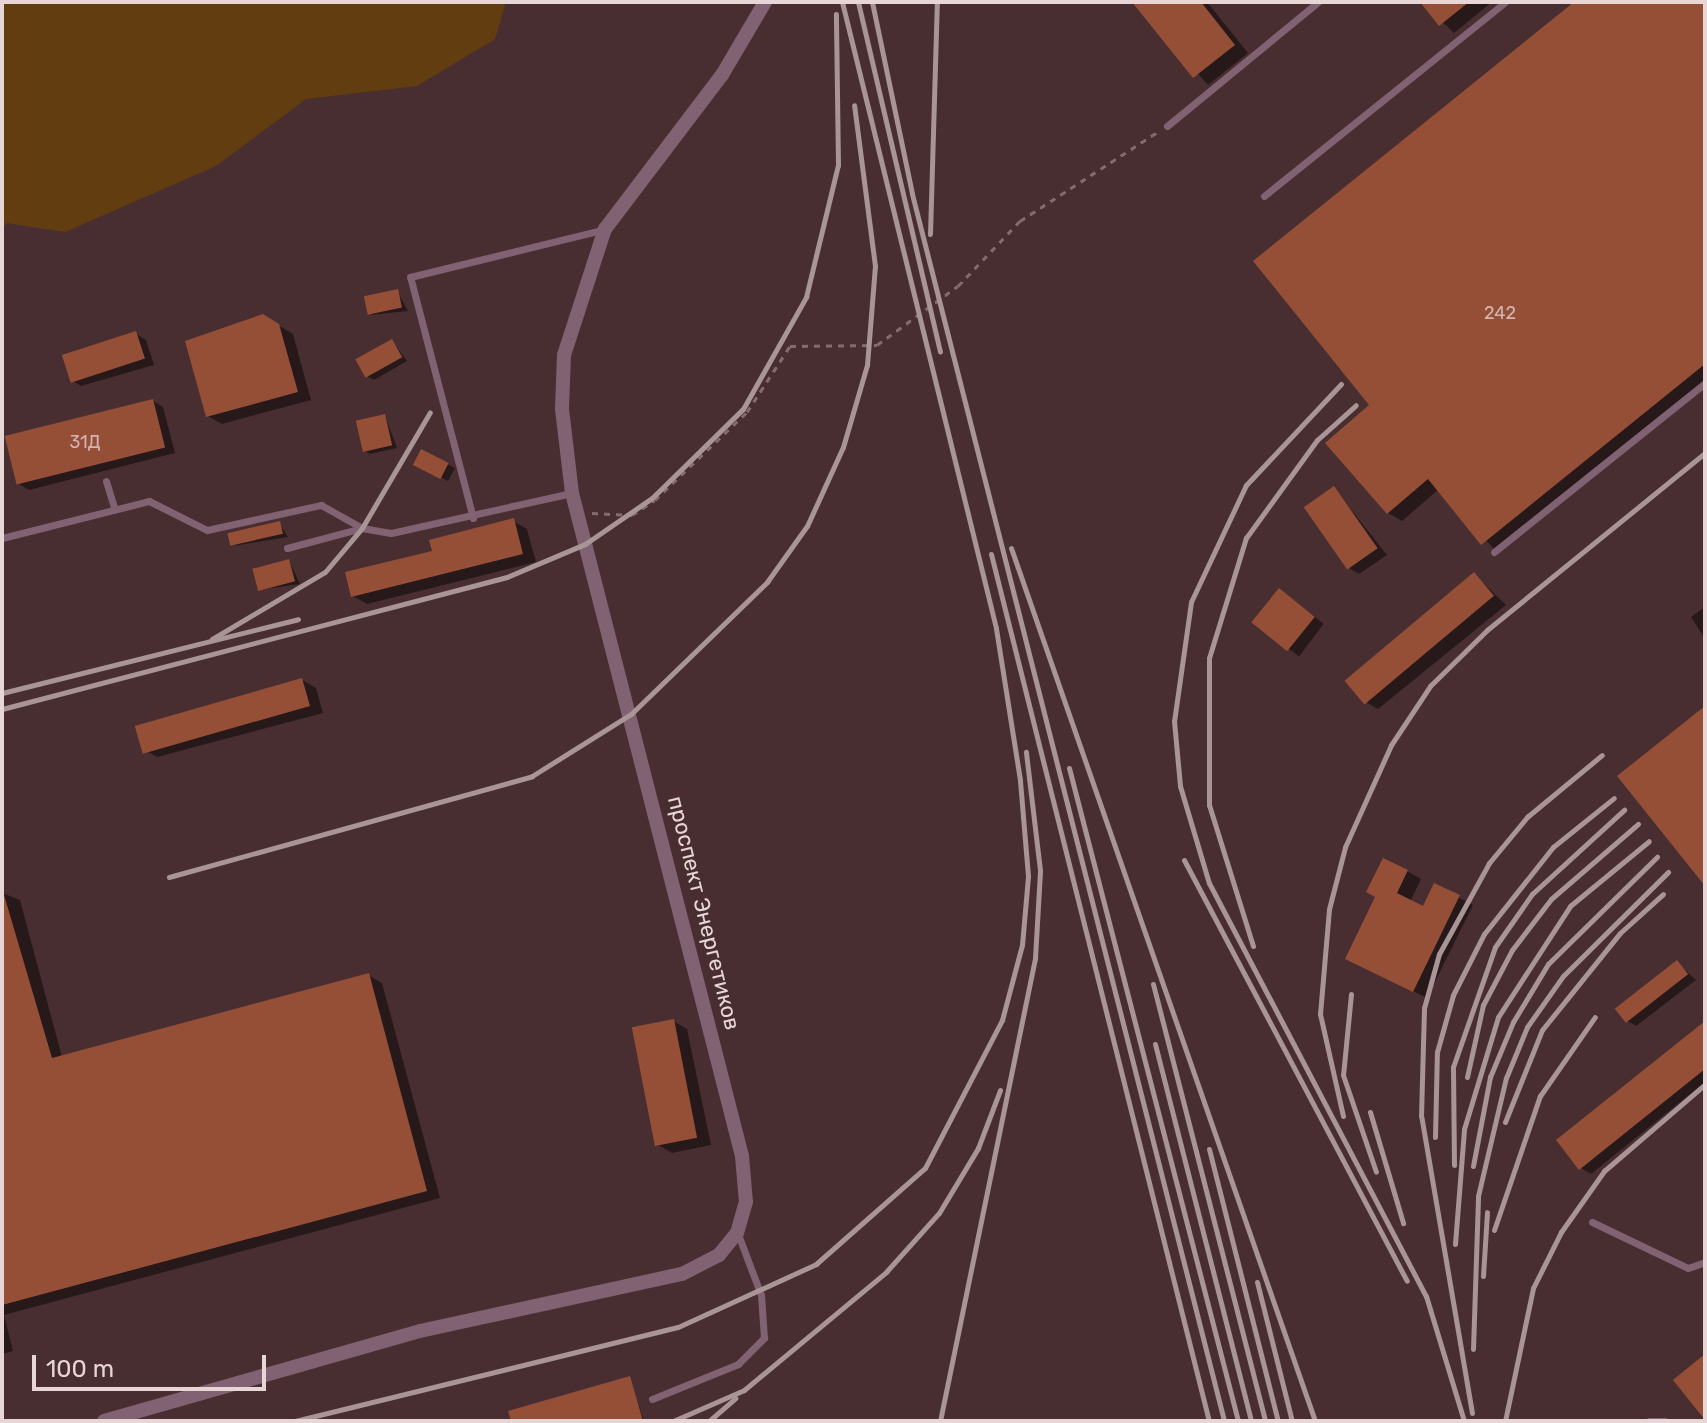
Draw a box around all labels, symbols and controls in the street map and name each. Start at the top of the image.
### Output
house number: 242 [1484,302,1516,324]
house number: 31Д [70,431,100,453]
street label: проспект Энергетиков [662,793,746,1033]
scale bar [36,1339,270,1389]
text: 100 m [46,1355,114,1383]

